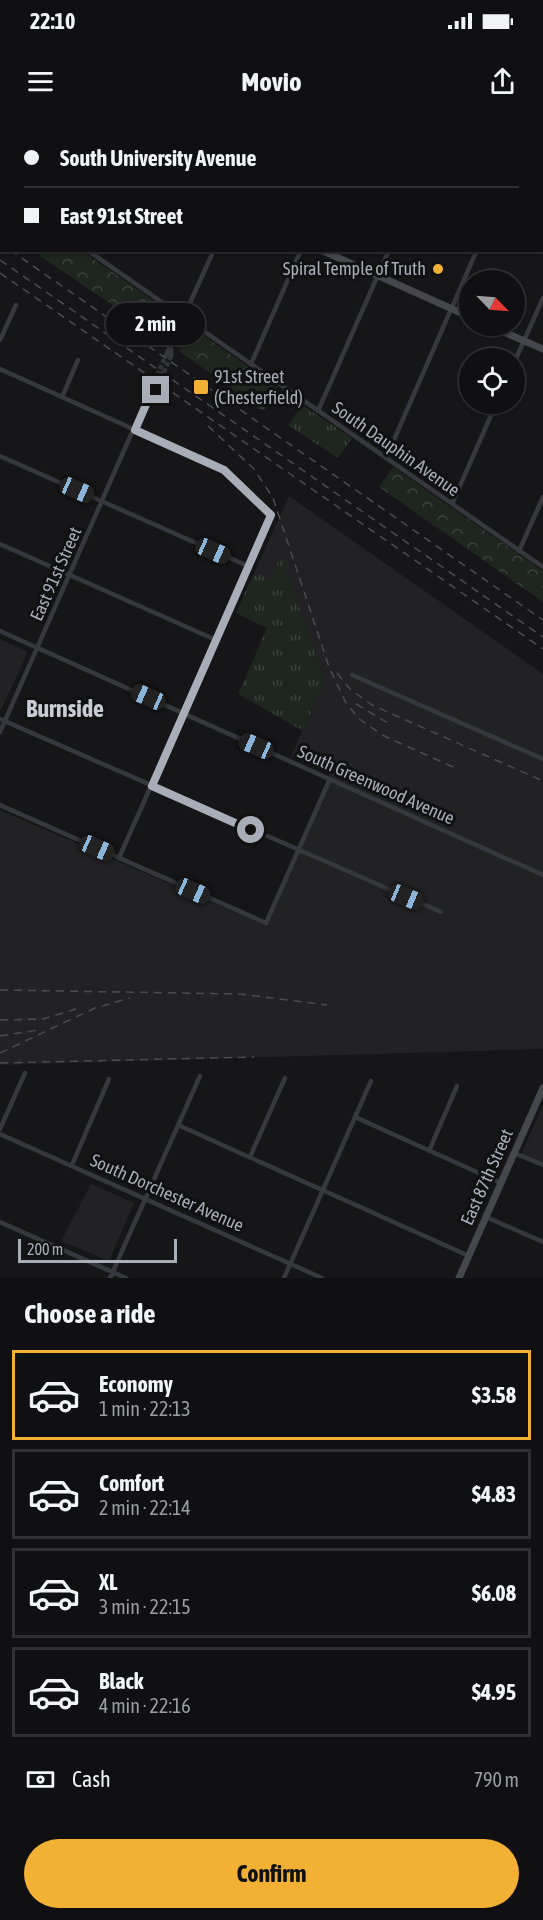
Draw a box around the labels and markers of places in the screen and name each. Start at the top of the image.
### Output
place label: Spiral Temple of Truth [283,258,426,279]
marker: Spiral Temple of Truth [431,262,445,276]
place label: 91st Street (Chesterfield) [214,366,303,408]
marker: 91st Street (Chesterfield) [192,378,210,396]

